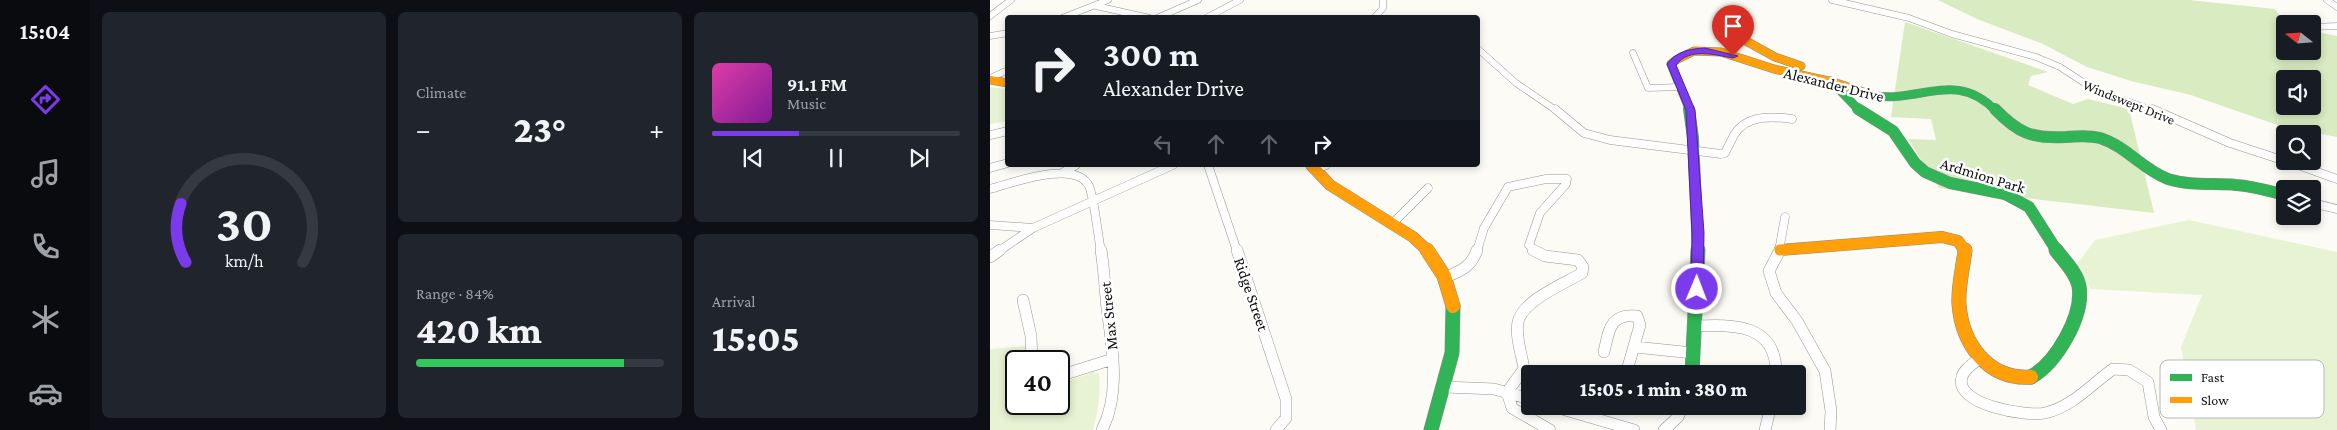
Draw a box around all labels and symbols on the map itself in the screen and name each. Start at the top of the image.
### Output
pin [1712,5,1754,56]
north arrow [2276,15,2321,60]
street label: Alexander Drive [1782,64,1886,105]
street label: Windswept Drive [2081,76,2177,128]
street label: Ardmion Park [1938,155,2028,197]
street label: Ridge Street [1230,255,1272,334]
position arrow [1670,262,1722,314]
street label: Max Street [1096,280,1121,351]
speed limit sign: 40 [1005,350,1070,415]
legend [2160,360,2324,418]
text: Fast [2201,369,2225,385]
text: Slow [2201,392,2229,408]

